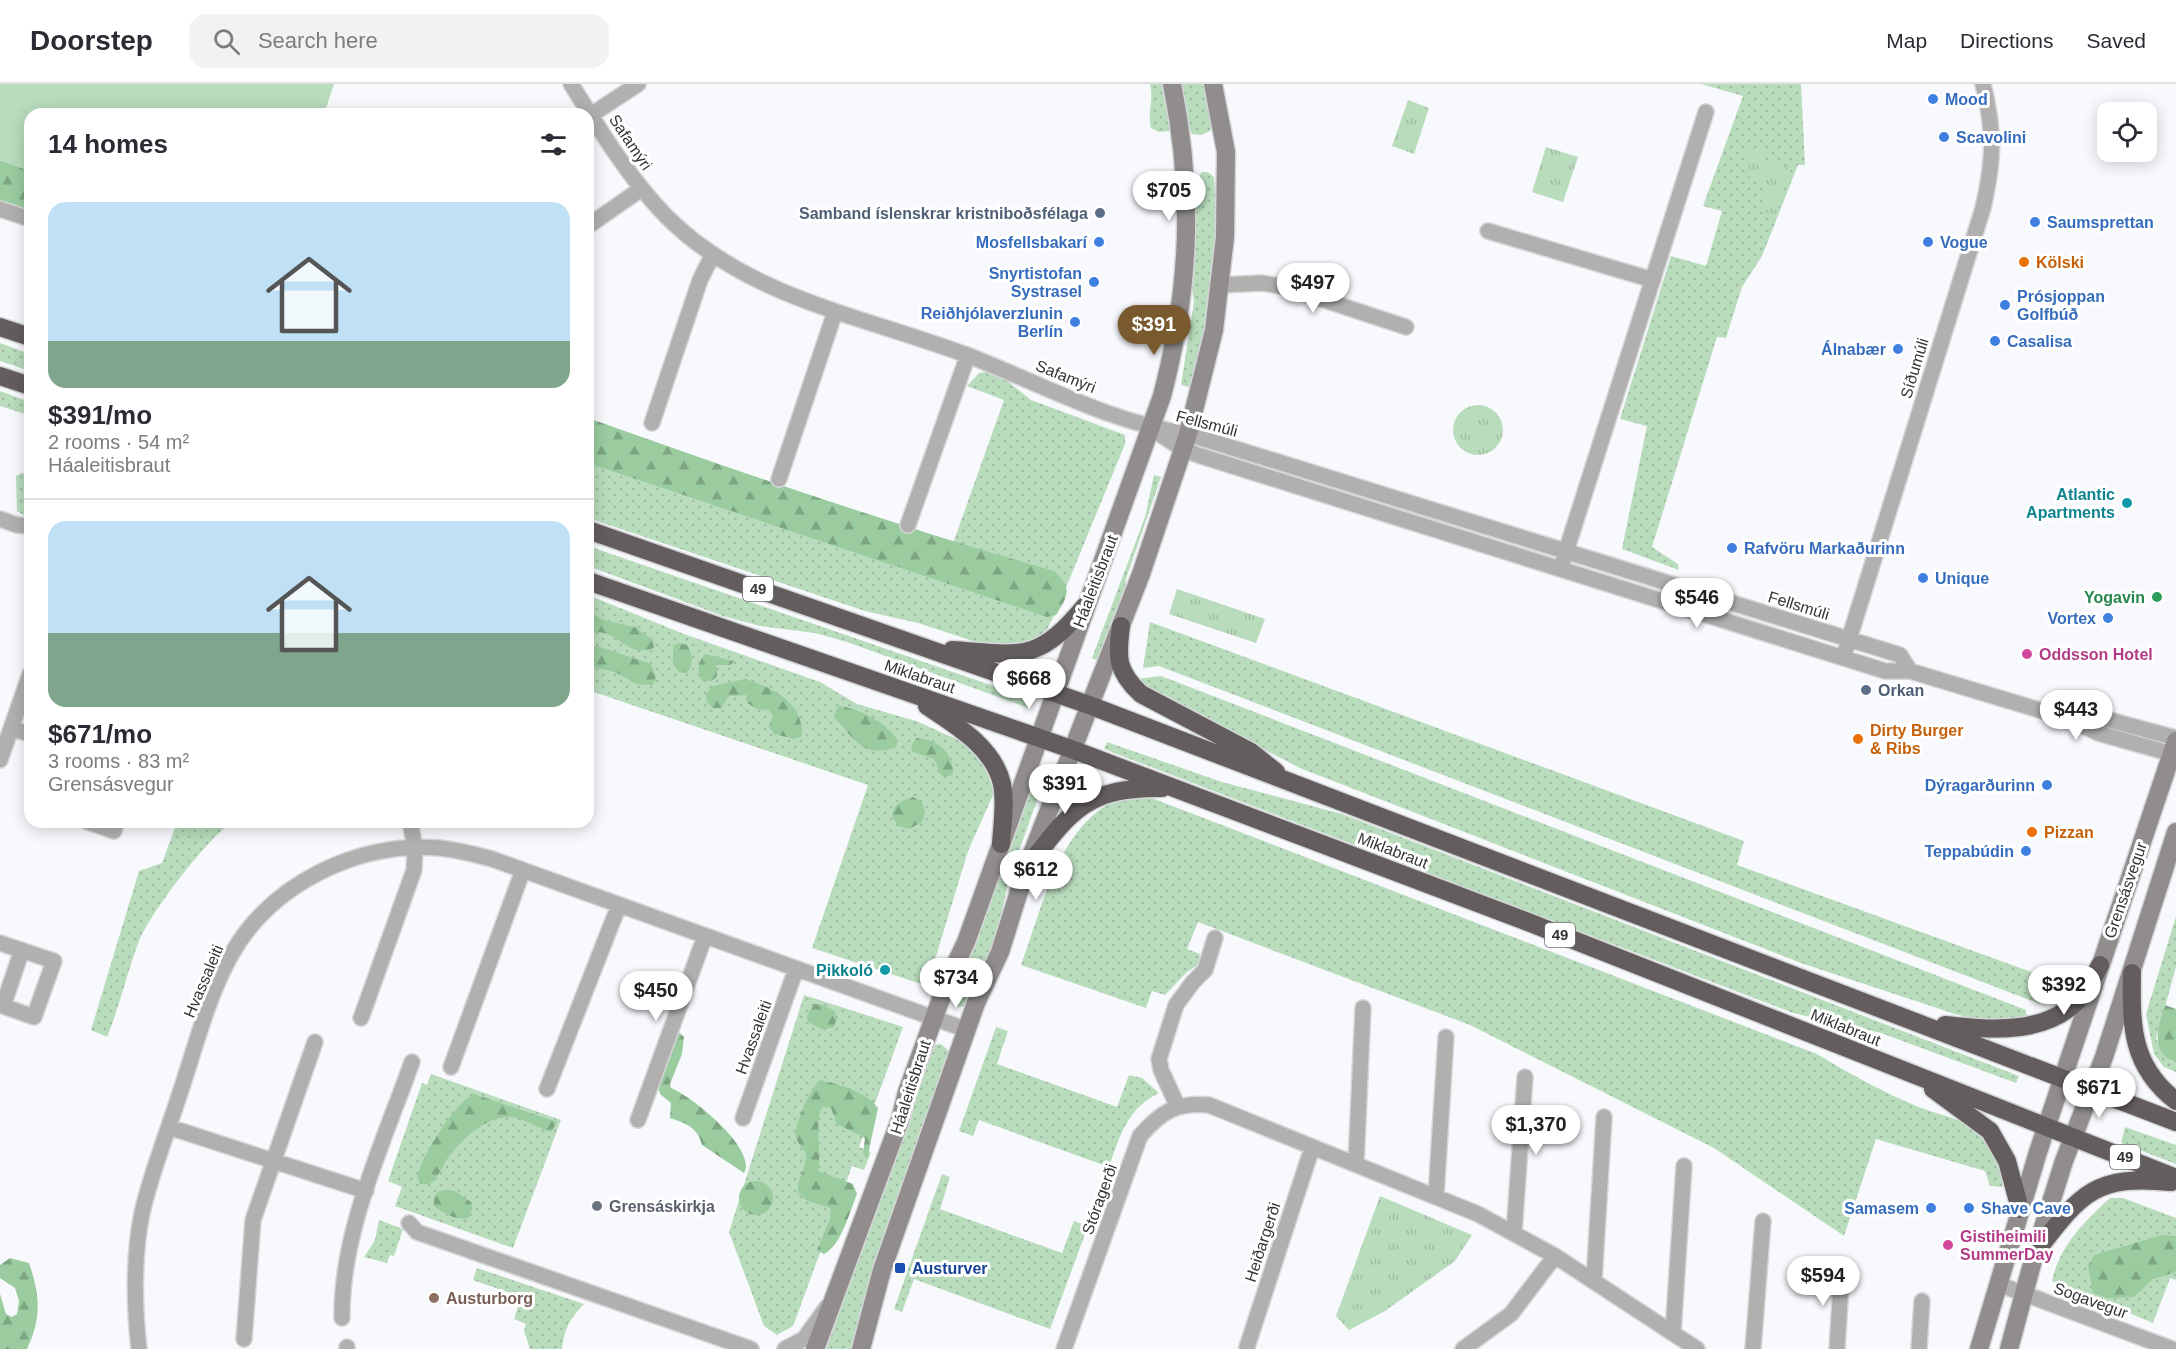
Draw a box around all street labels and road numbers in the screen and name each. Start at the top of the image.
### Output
street label: Safamýri [606,111,655,173]
street label: Síðumúli [1897,336,1932,400]
street label: Safamýri [1033,357,1098,396]
street label: Fellsmúli [1174,407,1240,440]
street label: Háaleitisbraut [1070,532,1121,630]
road number: 49 [743,577,773,601]
street label: Fellsmúli [1766,588,1832,623]
street label: Miklabraut [882,656,958,697]
street label: Miklabraut [1355,829,1431,872]
street label: Grensásvegur [2101,839,2150,940]
road number: 49 [1545,923,1575,947]
street label: Hvassaleiti [181,942,226,1020]
street label: Hvassaleiti [732,998,775,1076]
street label: Miklabraut [1808,1006,1884,1049]
street label: Háaleitisbraut [887,1037,934,1136]
road number: 49 [2110,1145,2140,1169]
street label: Stóragerði [1079,1162,1120,1237]
street label: Heiðargerði [1242,1200,1283,1284]
street label: Sogavegur [2052,1279,2131,1322]

